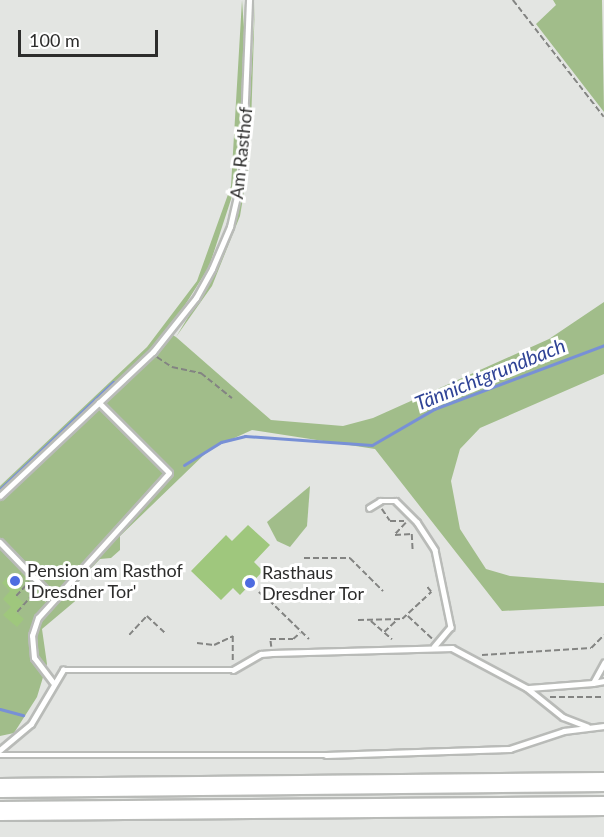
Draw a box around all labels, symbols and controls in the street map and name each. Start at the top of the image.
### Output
scale bar [21,18,160,56]
text: 100 m [29,29,80,51]
street label: Am Rasthof [225,106,257,200]
water label: Tännichtgrundbach [411,333,569,415]
place label: Pension am Rasthof 'Dresdner Tor' [27,560,183,602]
place label: Rasthaus Dresdner Tor [262,562,365,604]
marker: Pension am Rasthof 'Dresdner Tor' [8,574,22,588]
marker: Rasthaus Dresdner Tor [243,576,257,590]

